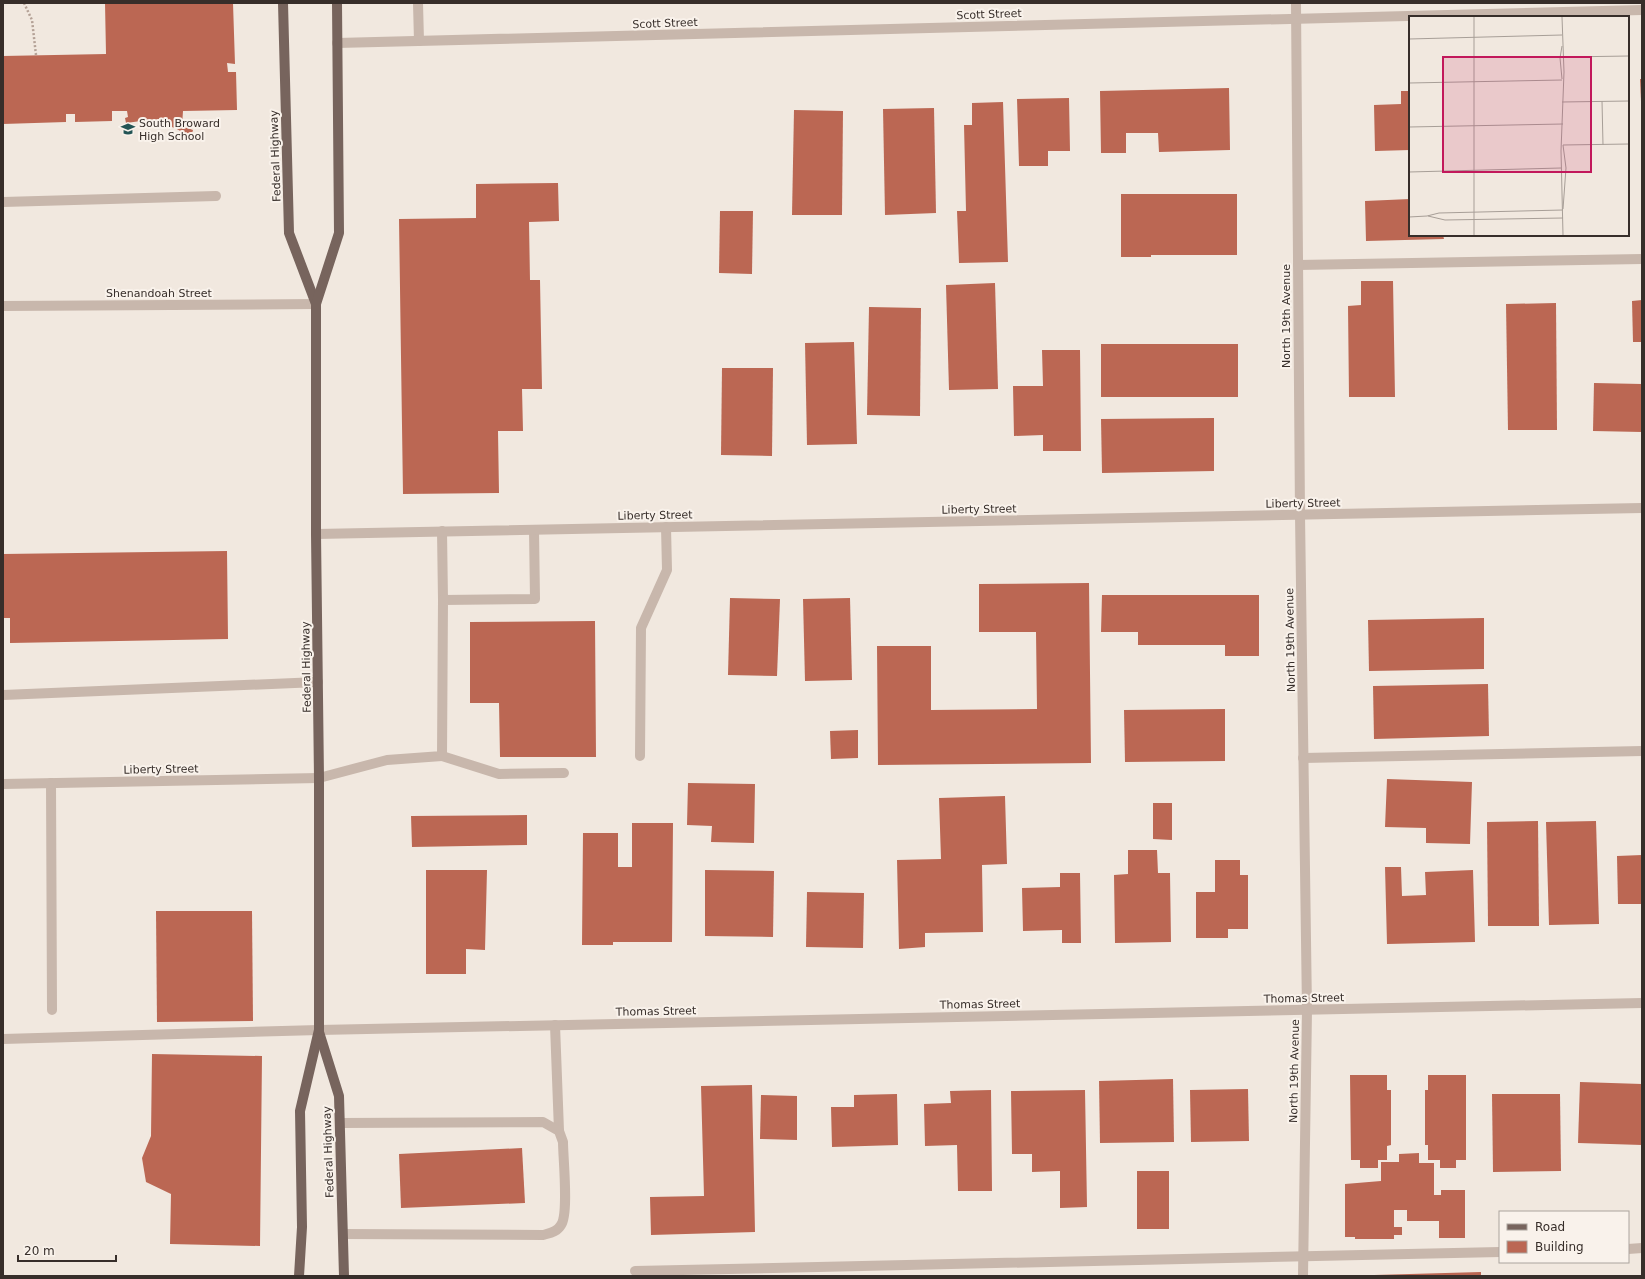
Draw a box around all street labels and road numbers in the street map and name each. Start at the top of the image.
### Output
street label: Scott Street [956,7,1023,22]
street label: Scott Street [632,16,699,31]
street label: Federal Highway [267,110,284,202]
street label: North 19th Avenue [1280,264,1293,368]
street label: Shenandoah Street [106,287,213,300]
street label: Liberty Street [1265,496,1341,511]
street label: Liberty Street [941,502,1017,517]
street label: Liberty Street [617,508,693,523]
street label: North 19th Avenue [1283,588,1298,692]
street label: Federal Highway [299,621,314,713]
street label: Liberty Street [123,762,199,777]
street label: Thomas Street [1263,991,1345,1006]
street label: Thomas Street [939,997,1021,1012]
street label: Thomas Street [615,1004,697,1019]
street label: North 19th Avenue [1287,1019,1302,1123]
street label: Federal Highway [320,1106,337,1198]

